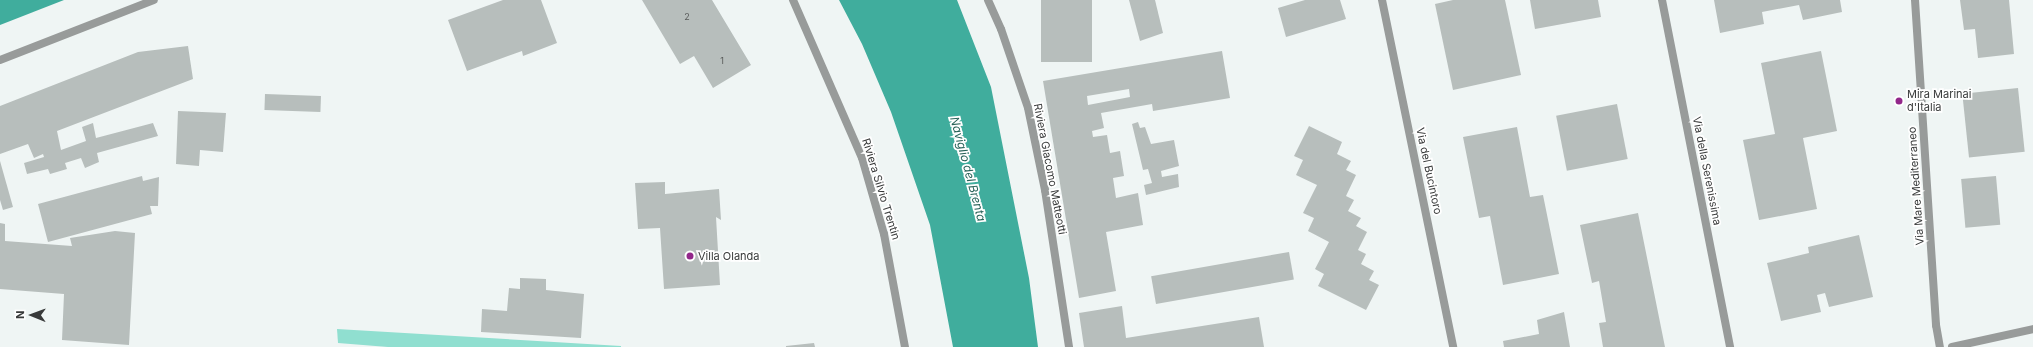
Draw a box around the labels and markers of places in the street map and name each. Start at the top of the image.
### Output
place label: Mira Marinai d'Italia [1907,88,1971,114]
marker: Mira Marinai d'Italia [1894,96,1904,106]
place label: Villa Olanda [698,249,760,263]
marker: Villa Olanda [685,251,695,261]

